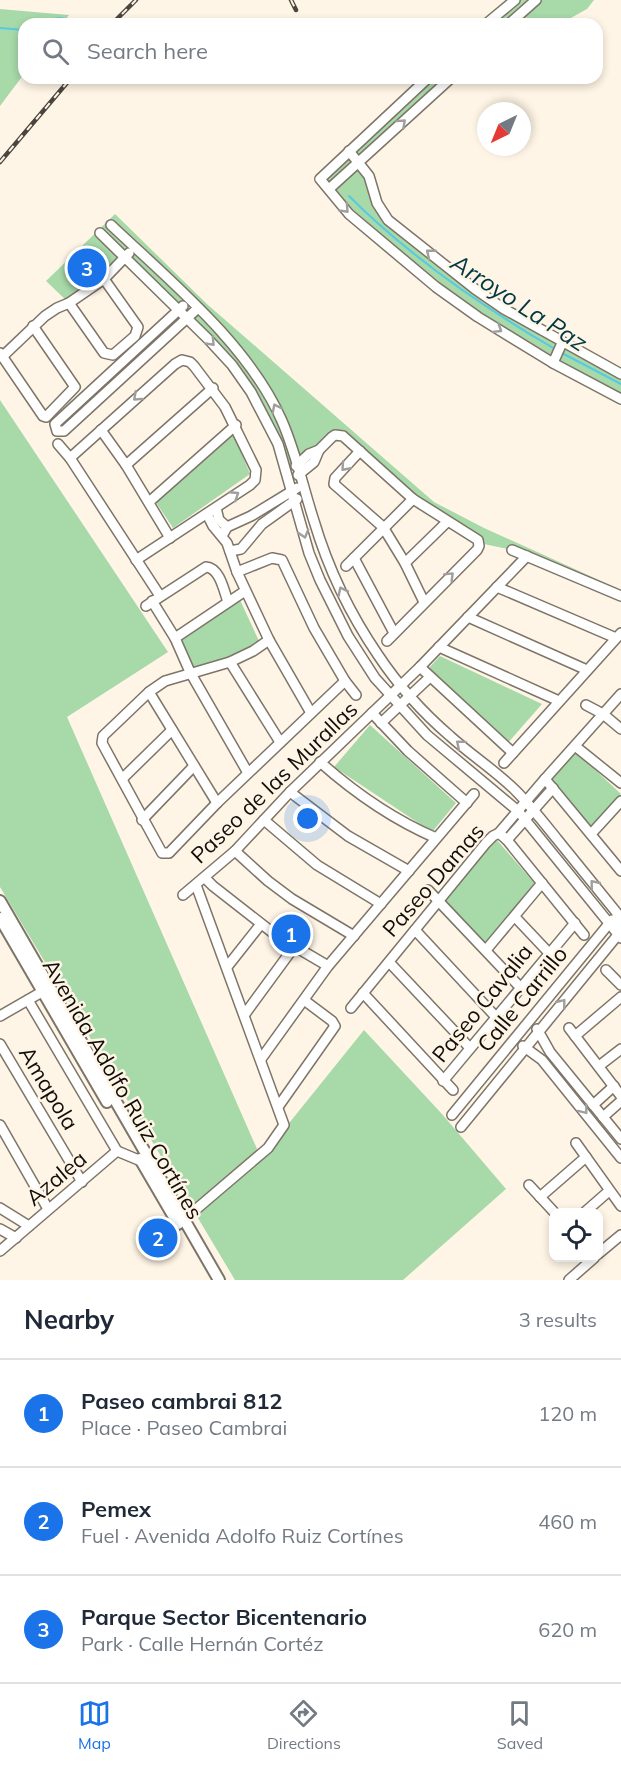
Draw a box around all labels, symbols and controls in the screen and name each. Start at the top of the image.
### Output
search box [18,18,603,84]
icon: search [39,35,72,68]
text: Search here [87,37,208,65]
north arrow [477,102,531,156]
one-way arrow [395,119,406,130]
one-way arrow [338,202,349,212]
pin: 3 [68,246,106,290]
water label: Arroyo La Paz [445,246,594,358]
one-way arrow [426,250,437,261]
one-way arrow [492,322,502,334]
one-way arrow [204,336,215,346]
one-way arrow [134,390,144,401]
one-way arrow [271,403,283,414]
one-way arrow [341,461,352,471]
one-way arrow [228,492,239,503]
one-way arrow [297,528,309,539]
one-way arrow [442,573,453,584]
one-way arrow [337,586,349,597]
street label: Paseo de las Murallas [185,695,363,869]
one-way arrow [455,740,466,751]
your location [293,804,322,833]
street label: Paseo Damas [376,818,490,942]
one-way arrow [590,880,601,891]
pin: 1 [272,912,310,956]
street label: Paseo Cavalia [426,938,538,1068]
street label: Calle Carrillo [471,940,573,1058]
street label: Avenida Adolfo Ruiz Cortínes [37,954,209,1224]
one-way arrow [555,999,566,1010]
street label: Amapola [13,1041,85,1135]
one-way arrow [576,1103,587,1114]
street label: Azalea [20,1144,92,1212]
map controls [549,1208,603,1262]
button: locate [549,1208,603,1262]
pin: 2 [138,1216,178,1260]
text: Nearby [24,1303,114,1336]
text: 3 results [519,1307,597,1332]
text: Paseo cambrai 812 [81,1387,283,1415]
text: 1 [38,1401,50,1426]
text: 120 m [538,1401,597,1426]
text: Place · Paseo Cambrai [81,1415,287,1440]
text: Pemex [81,1495,151,1523]
text: 2 [38,1509,50,1534]
text: 460 m [538,1509,597,1534]
text: Fuel · Avenida Adolfo Ruiz Cortínes [81,1523,404,1548]
text: Parque Sector Bicentenario [81,1603,367,1631]
text: 3 [38,1617,50,1642]
text: 620 m [538,1617,597,1642]
text: Park · Calle Hernán Cortéz [81,1631,324,1656]
tab: Map [78,1697,111,1753]
tab: Directions [267,1697,341,1753]
tab: Saved [497,1697,543,1753]

